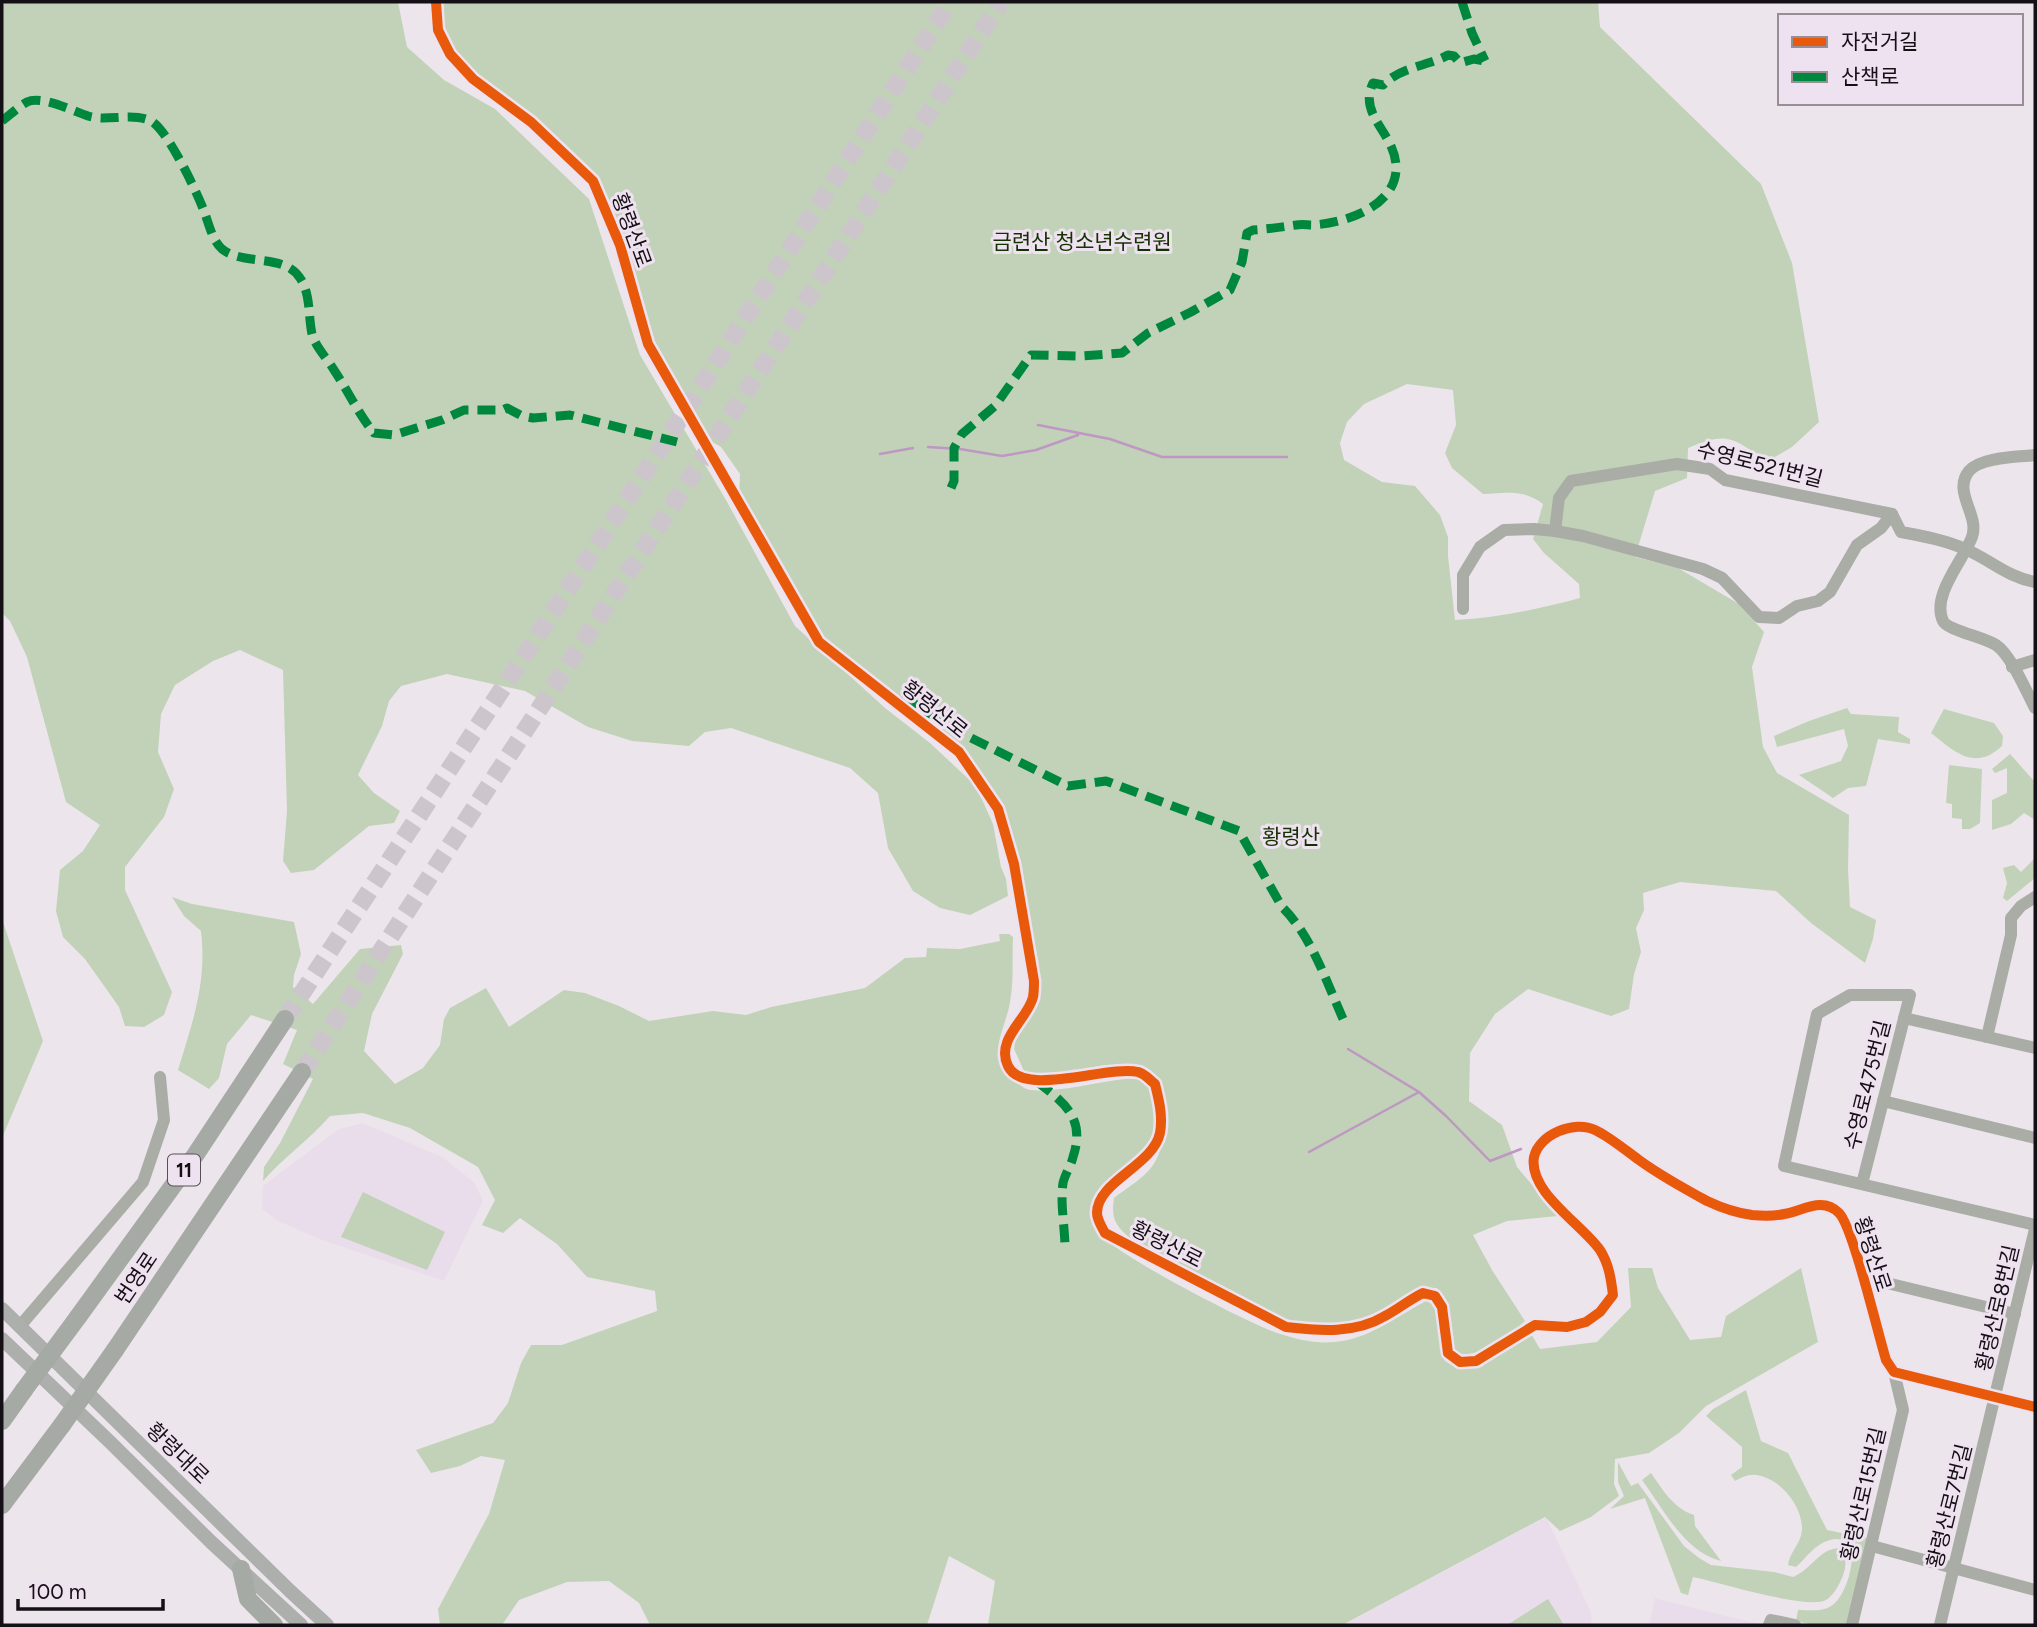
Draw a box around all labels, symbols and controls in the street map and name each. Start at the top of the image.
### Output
legend [1778,14,2023,105]
text: 자전거길 [1841,29,1918,54]
text: 산책로 [1841,64,1899,89]
street label: 황령산로 [607,189,657,271]
park label: 금련산 청소년수련원 [992,229,1172,254]
street label: 수영로521번길 [1694,436,1826,492]
street label: 황령산로 [897,675,973,743]
park label: 황령산 [1262,824,1320,849]
street label: 수영로475번길 [1839,1017,1895,1153]
road number: 11 [168,1154,200,1186]
street label: 황령산로 [1849,1213,1897,1295]
street label: 황령산로 [1127,1215,1207,1273]
street label: 황령산로8번길 [1970,1242,2024,1374]
street label: 번영로 [109,1247,163,1309]
street label: 황령대로 [142,1417,214,1489]
street label: 황령산로15번길 [1835,1425,1891,1563]
street label: 황령산로7번길 [1921,1441,1977,1571]
scale bar [18,1568,163,1612]
text: 100 m [28,1579,87,1604]

